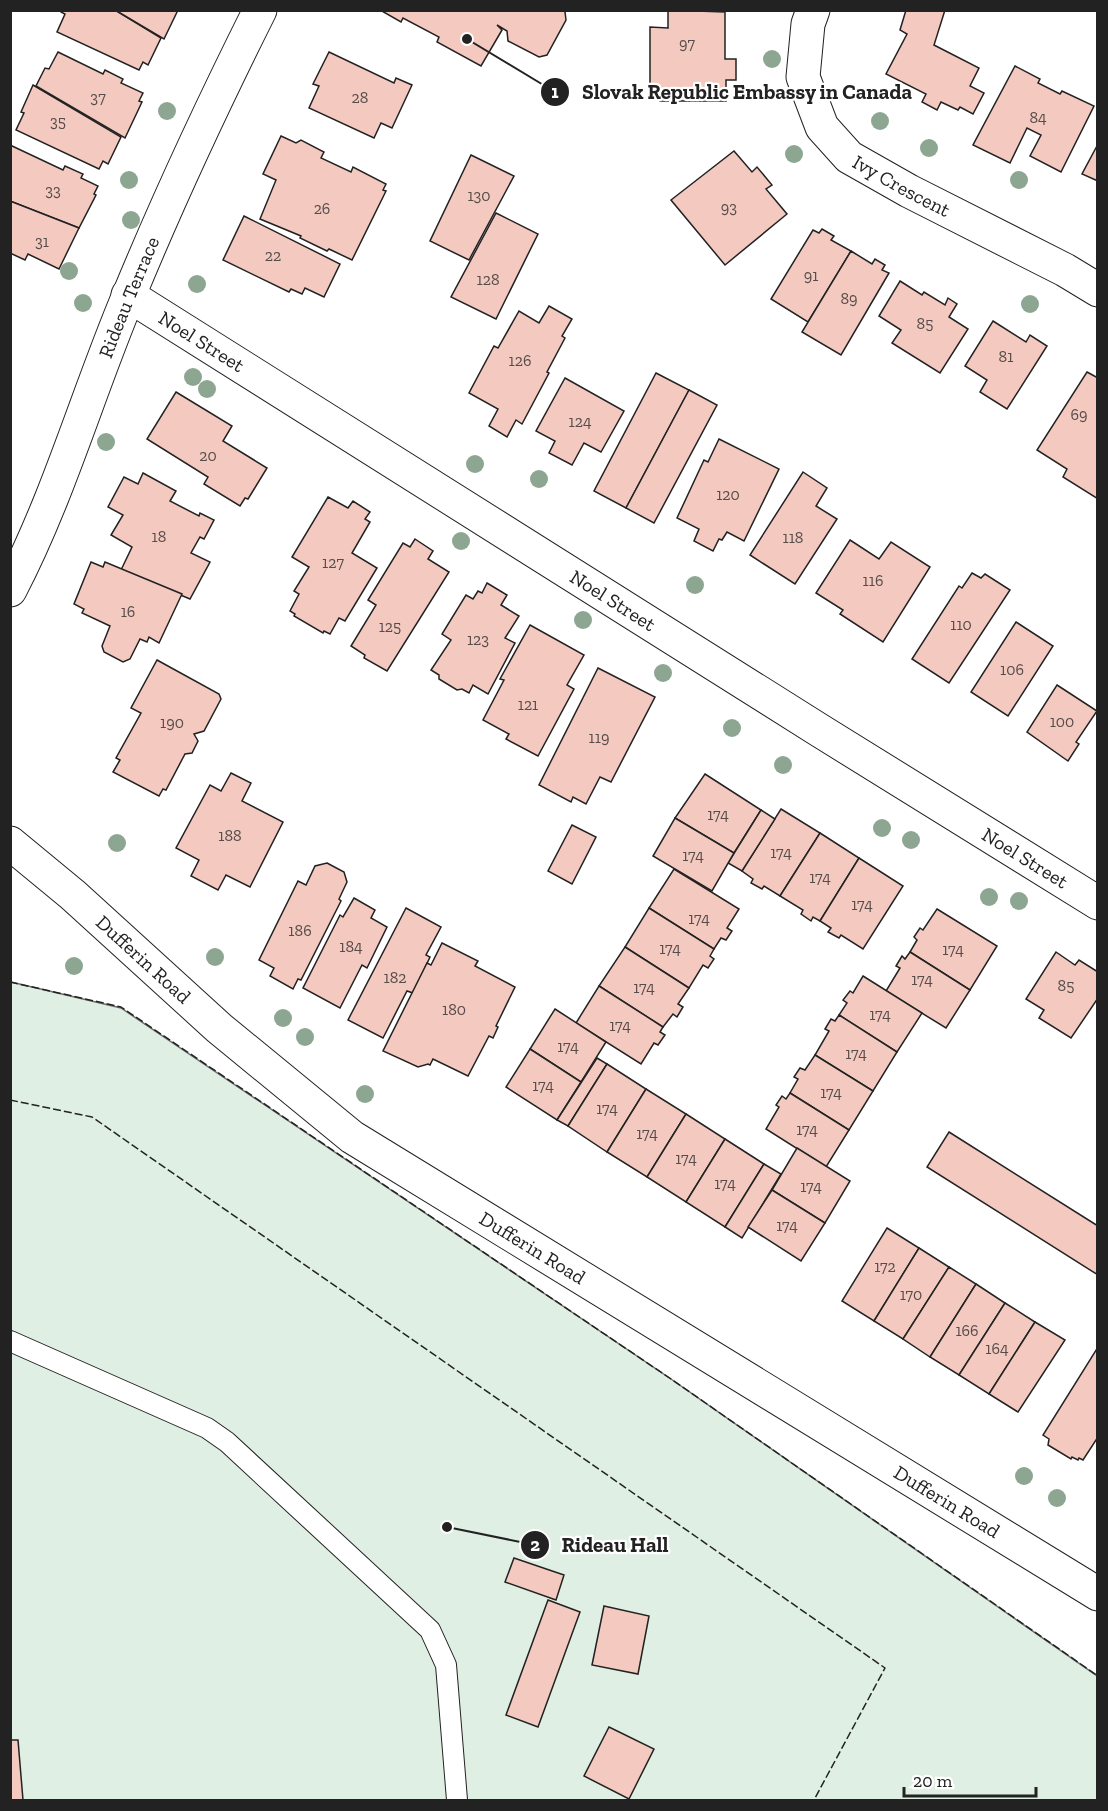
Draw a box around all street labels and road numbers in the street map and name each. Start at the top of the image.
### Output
street label: Ivy Crescent [849,150,955,222]
street label: Rideau Terrace [93,233,164,361]
street label: Noel Street [154,305,249,378]
street label: Noel Street [566,564,661,636]
street label: Noel Street [978,822,1073,894]
street label: Dufferin Road [91,910,196,1008]
street label: Dufferin Road [475,1206,590,1289]
street label: Dufferin Road [890,1460,1005,1543]

